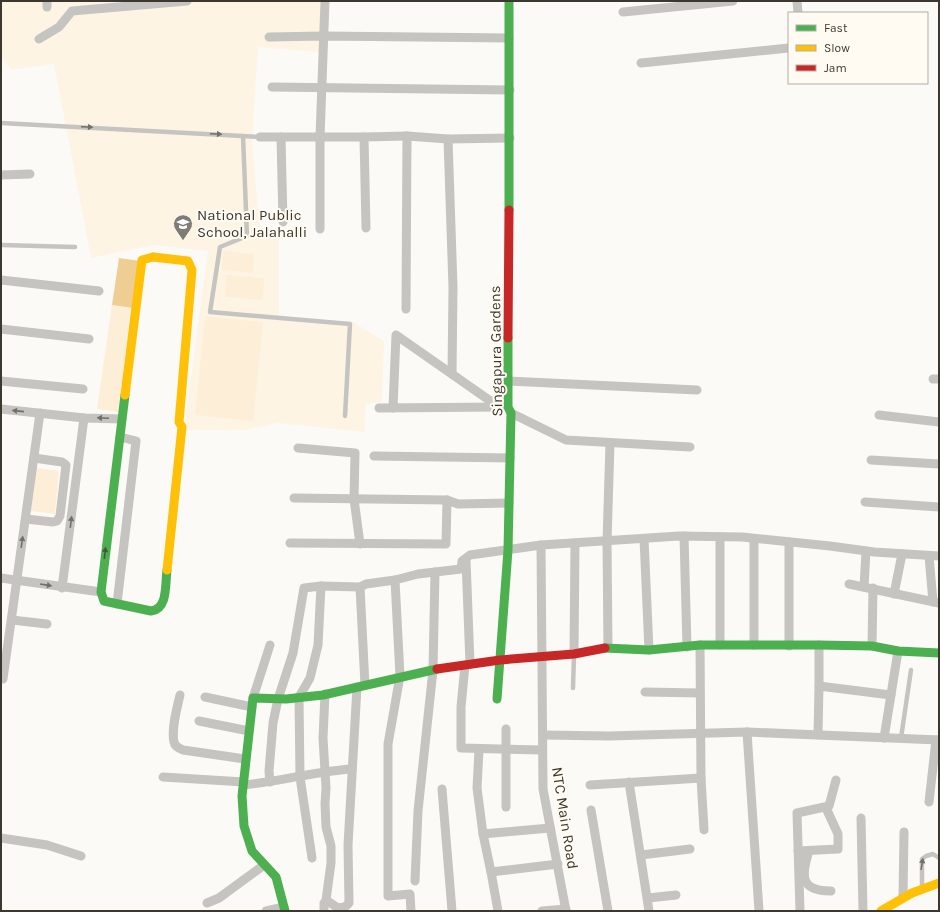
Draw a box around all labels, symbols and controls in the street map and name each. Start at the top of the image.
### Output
legend [788,12,928,84]
text: Fast [824,21,848,35]
text: Slow [824,41,850,55]
text: Jam [824,61,847,75]
one-way arrow [81,124,93,131]
one-way arrow [210,131,222,138]
place label: National Public School, Jalahalli [197,206,307,241]
school or university icon: National Public School, Jalahalli [172,213,194,241]
street label: Singapura Gardens [486,285,506,417]
one-way arrow [12,408,24,414]
one-way arrow [97,415,109,422]
one-way arrow [68,515,74,528]
one-way arrow [19,536,26,548]
one-way arrow [102,547,109,559]
one-way arrow [39,582,52,588]
street label: NTC Main Road [548,766,582,870]
one-way arrow [919,858,925,870]

